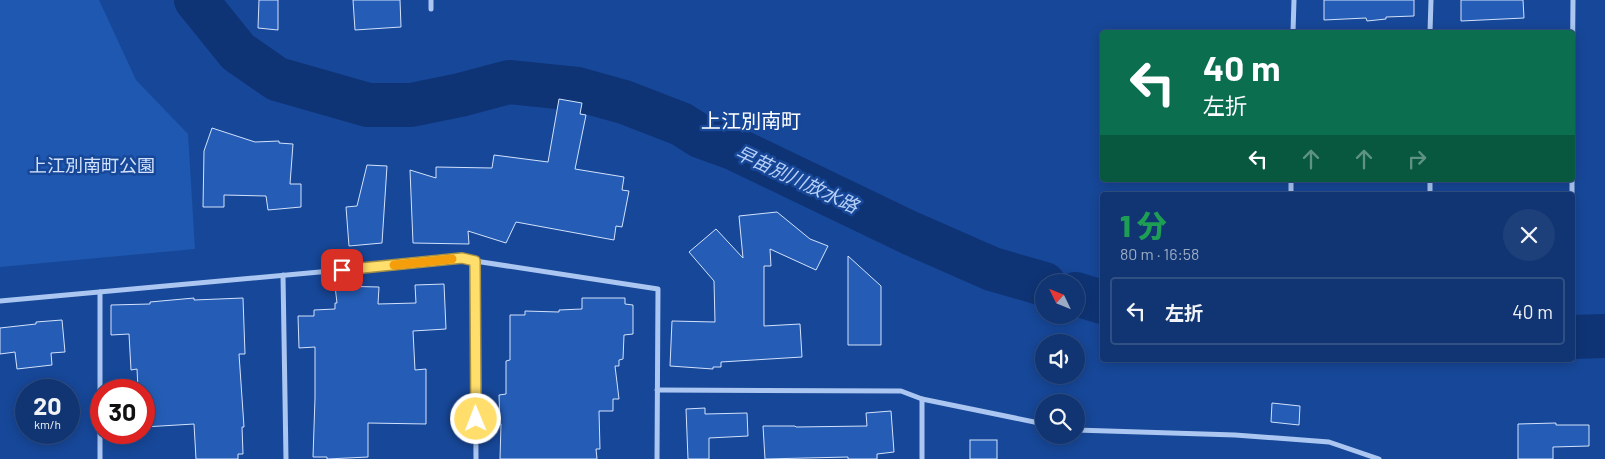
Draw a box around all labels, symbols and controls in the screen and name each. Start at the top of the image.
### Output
text: 40 m [1203,46,1280,88]
icon: left [1120,50,1185,115]
text: 左折 [1203,92,1247,118]
district label: 上江別南町 [701,108,801,132]
water label: 早苗別川放水路 [732,140,864,218]
icon: left [1244,145,1272,173]
icon: ahead [1297,145,1325,173]
icon: ahead [1350,145,1378,173]
icon: right [1403,145,1431,173]
park label: 上江別南町公園 [29,154,155,176]
text: 1 分 [1120,207,1167,243]
button: close [1503,209,1555,261]
text: 80 m · 16:58 [1120,244,1199,263]
pin [321,249,363,291]
icon: arrive [328,256,356,284]
north arrow [1035,274,1085,324]
map controls [1035,274,1085,444]
icon: left [1122,297,1150,325]
text: 40 m [1512,300,1553,323]
text: 左折 [1165,301,1203,324]
button: sound [1035,334,1085,384]
speed limit sign: 30 [90,379,155,444]
text: 20 [33,390,62,420]
position arrow [449,392,501,444]
button: search [1035,394,1085,444]
text: km/h [34,417,61,431]

